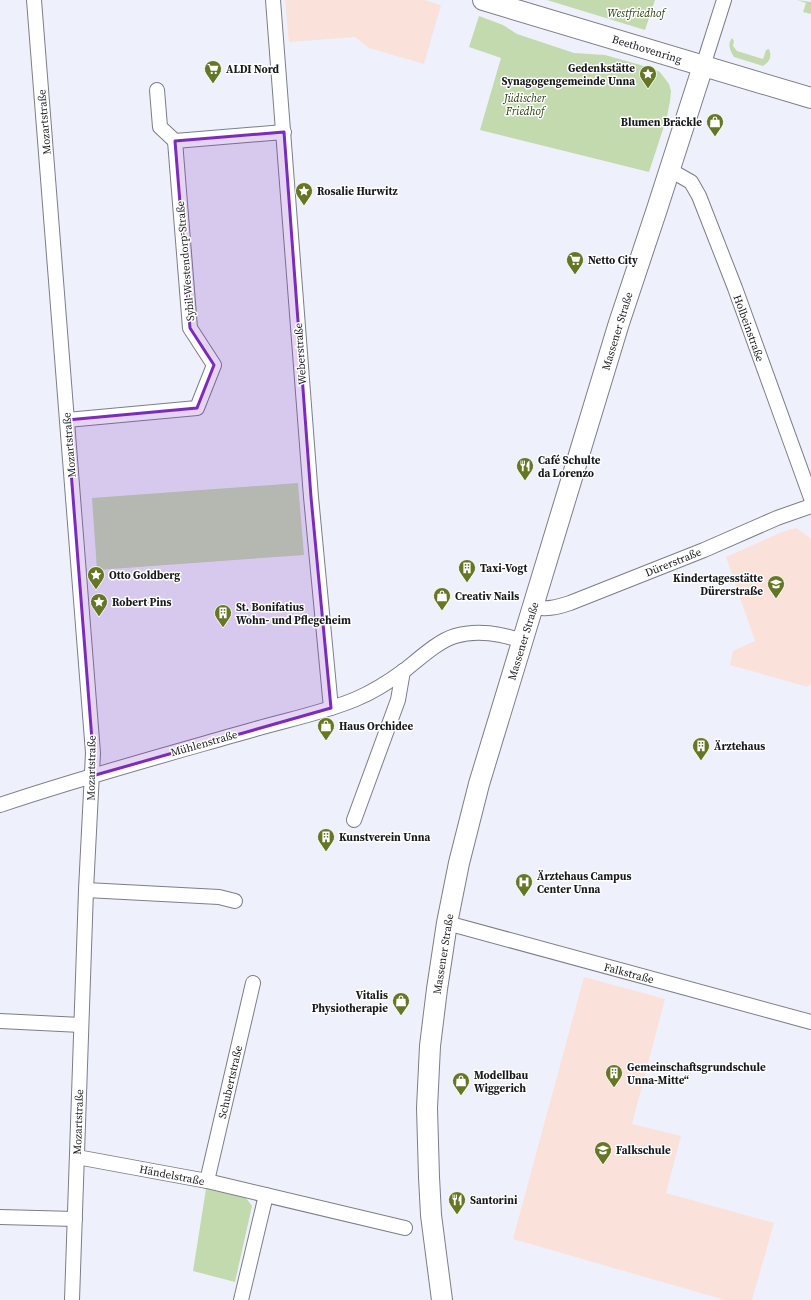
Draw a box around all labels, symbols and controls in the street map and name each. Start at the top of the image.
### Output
park label: Westfriedhof [607,6,667,21]
street label: Beethovenring [610,32,684,67]
supermarket icon: ALDI Nord [203,59,223,84]
place label: Gedenkstätte Synagogengemeinde Unna [502,61,635,89]
place label: ALDI Nord [226,62,280,77]
place icon: Gedenkstätte Synagogengemeinde Unna [638,64,658,89]
street label: Mozartstraße [34,88,55,155]
park label: Jüdischer Friedhof [502,91,547,119]
shop icon: Blumen Bräckle [705,112,725,137]
place label: Blumen Bräckle [621,115,702,130]
place icon: Rosalie Hurwitz [294,181,314,206]
place label: Rosalie Hurwitz [317,184,398,199]
street label: Sybil-Westendorp-Straße [173,200,198,322]
supermarket icon: Netto City [565,250,585,275]
place label: Netto City [588,253,638,268]
street label: Massener Straße [598,290,637,372]
street label: Holbeinstraße [729,293,768,364]
street label: Weberstraße [291,322,310,386]
street label: Mozartstraße [59,411,80,478]
place label: Café Schulte da Lorenzo [538,453,601,481]
restaurant icon: Café Schulte da Lorenzo [515,456,535,481]
street label: Dürerstraße [643,544,704,581]
building icon: Taxi-Vogt [457,558,477,583]
place label: Taxi-Vogt [480,561,528,576]
place icon: Otto Goldberg [86,565,106,590]
place label: Otto Goldberg [109,568,180,583]
place label: Kindertagesstätte Dürerstraße [673,571,763,599]
school or university icon: Kindertagesstätte Dürerstraße [766,574,786,599]
shop icon: Creativ Nails [432,586,452,611]
place label: Creativ Nails [455,589,519,604]
place icon: Robert Pins [89,592,109,617]
place label: Robert Pins [112,595,172,610]
place label: St. Bonifatius Wohn- und Pflegeheim [236,600,351,628]
street label: Massener Straße [504,600,543,682]
building icon: St. Bonifatius Wohn- und Pflegeheim [213,603,233,628]
shop icon: Haus Orchidee [316,716,336,741]
place label: Haus Orchidee [339,719,414,734]
street label: Mühlenstraße [169,727,240,760]
street label: Mozartstraße [83,735,100,801]
building icon: Ärztehaus [691,736,711,761]
place label: Ärztehaus [714,739,765,754]
building icon: Kunstverein Unna [316,827,336,852]
place label: Kunstverein Unna [339,830,430,845]
place label: Ärztehaus Campus Center Unna [537,869,631,897]
hospital icon: Ärztehaus Campus Center Unna [514,872,534,897]
street label: Massener Straße [430,912,457,995]
street label: Falkstraße [602,960,656,987]
place label: Vitalis Physiotherapie [312,988,388,1016]
shop icon: Vitalis Physiotherapie [391,991,411,1016]
street label: Schubertstraße [215,1044,246,1120]
place label: Gemeinschaftsgrundschule Unna-Mitte“ [627,1060,766,1088]
building icon: Gemeinschaftsgrundschule Unna-Mitte“ [604,1063,624,1088]
place label: Modellbau Wiggerich [474,1068,528,1096]
shop icon: Modellbau Wiggerich [451,1071,471,1096]
street label: Mozartstraße [70,1089,87,1155]
school or university icon: Falkschule [593,1140,613,1165]
place label: Falkschule [616,1143,671,1158]
street label: Händelstraße [138,1162,206,1189]
restaurant icon: Santorini [447,1190,467,1215]
place label: Santorini [470,1193,518,1208]

